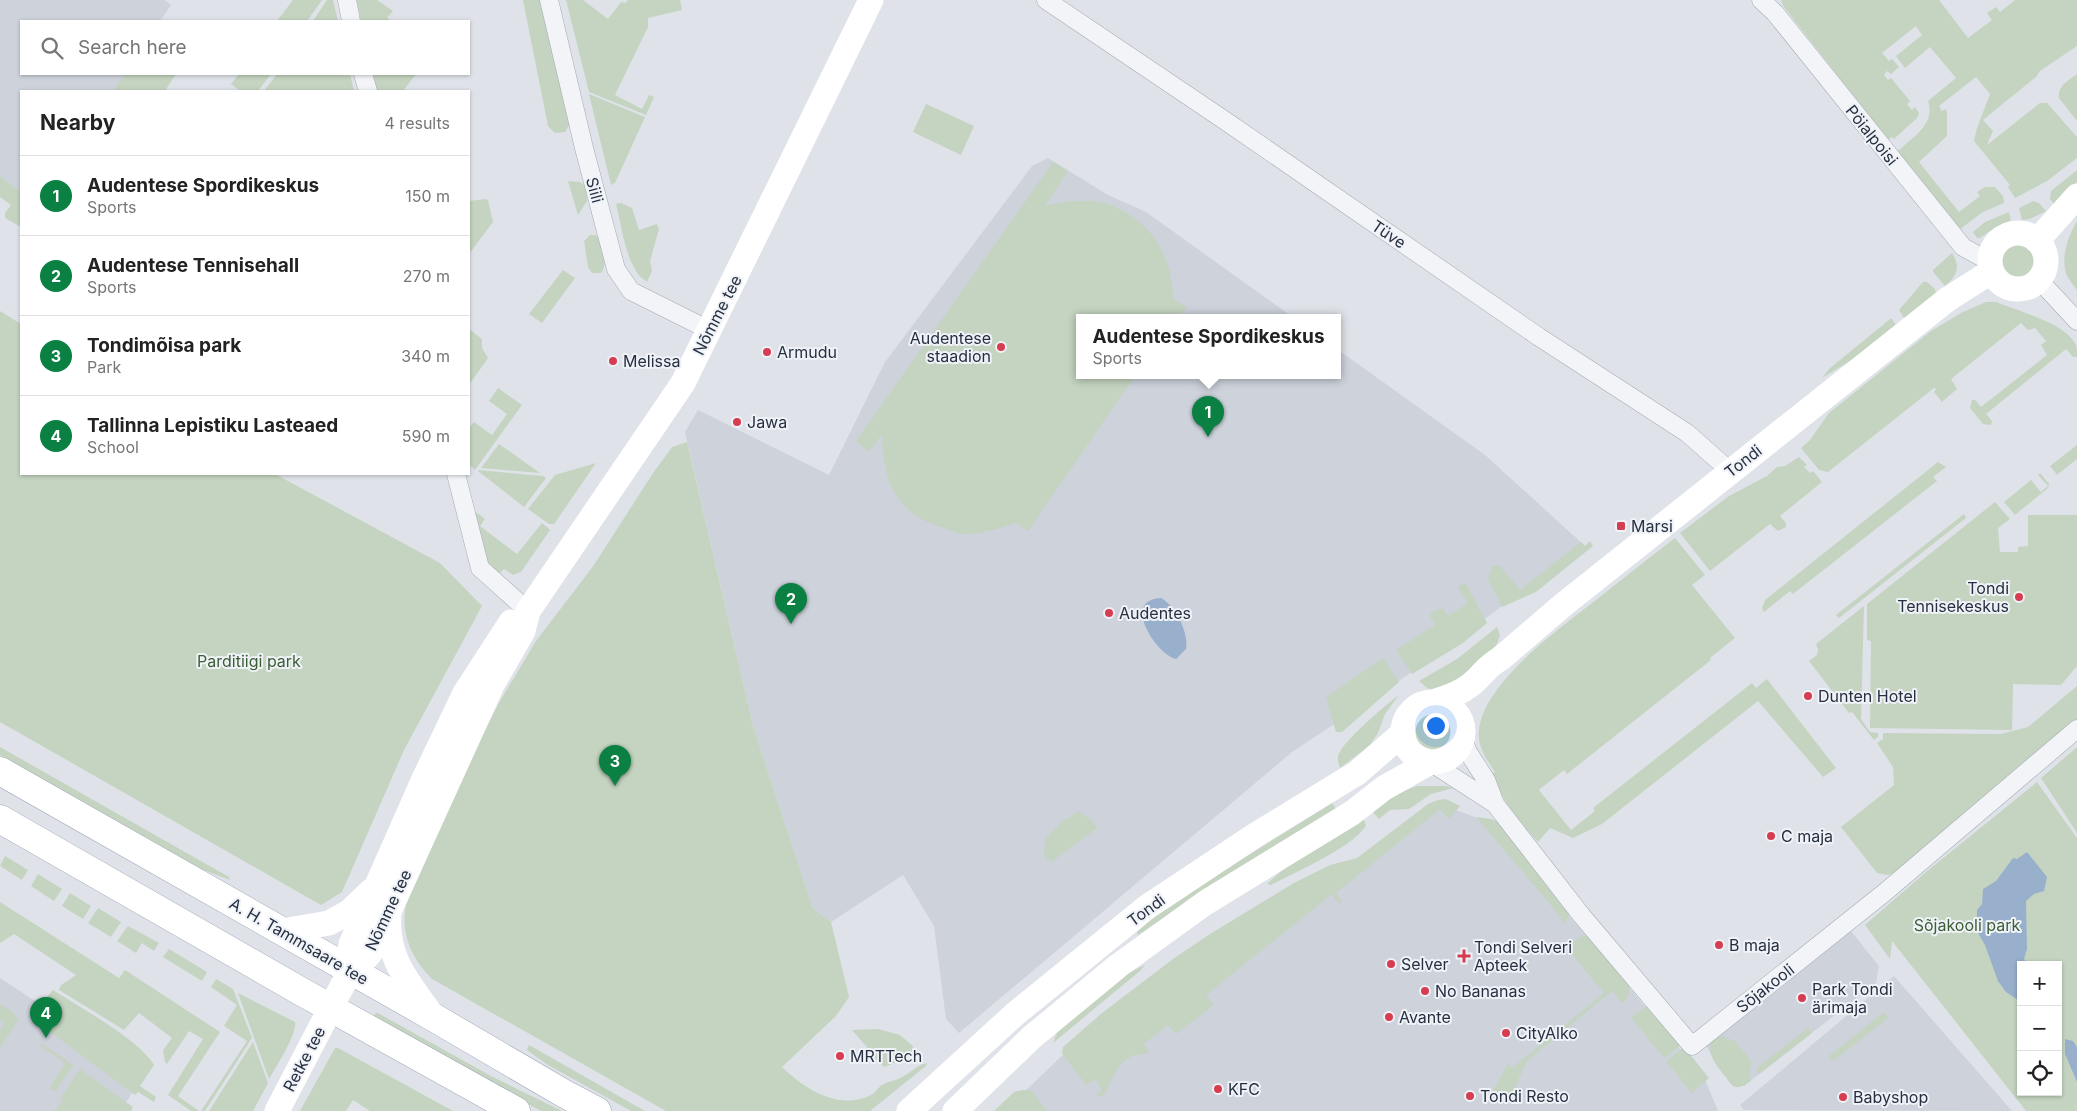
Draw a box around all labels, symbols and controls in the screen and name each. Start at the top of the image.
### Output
search box [20,20,470,75]
icon: search [38,34,66,62]
text: Search here [78,36,187,59]
street label: Pöialpoisi [1842,101,1902,169]
text: Nearby [40,110,115,135]
text: 4 results [385,113,450,133]
text: Audentese Spordikeskus [87,174,319,197]
street label: Siili [582,175,608,205]
text: 1 [53,186,59,206]
text: 150 m [405,186,450,206]
text: Sports [87,197,136,217]
street label: Tüve [1368,215,1410,253]
text: Audentese Tennisehall [87,254,299,277]
text: 2 [51,266,61,286]
text: 270 m [403,266,450,286]
street label: Nõmme tee [688,272,746,358]
text: Sports [87,277,136,297]
popup [1076,314,1341,379]
text: Audentese Spordikeskus [1092,325,1325,348]
place label: Audentese staadion [910,328,991,366]
text: Tondimõisa park [87,334,241,357]
marker: Audentese staadion [995,341,1007,353]
place label: Armudu [777,342,837,362]
text: 3 [51,346,61,366]
text: 340 m [401,346,450,366]
marker: Armudu [761,346,773,358]
text: Sports [1092,348,1142,368]
place label: Melissa [623,351,680,371]
marker: Melissa [607,355,619,367]
text: Park [87,357,121,377]
pin: 1 [1192,396,1224,437]
place label: Jawa [747,412,787,432]
text: Tallinna Lepistiku Lasteaed [87,414,338,437]
marker: Jawa [731,416,743,428]
text: 4 [51,426,61,446]
text: 590 m [402,426,450,446]
text: School [87,437,139,457]
street label: Tondi [1720,440,1766,482]
place label: Marsi [1631,516,1673,536]
marker: Marsi [1615,520,1627,532]
place label: Tondi Tennisekeskus [1897,578,2009,616]
pin: 2 [775,583,807,624]
marker: Tondi Tennisekeskus [2013,591,2025,603]
place label: Audentes [1119,603,1191,623]
marker: Audentes [1103,607,1115,619]
park label: Parditiigi park [197,651,301,671]
place label: Dunten Hotel [1818,686,1917,706]
marker: Dunten Hotel [1802,690,1814,702]
your location [1423,713,1449,739]
pin: 3 [599,745,631,786]
place label: C maja [1781,826,1833,846]
marker: C maja [1765,830,1777,842]
street label: Nõmme tee [361,866,415,954]
street label: Tondi [1123,890,1169,930]
street label: A. H. Tammsaare tee [226,893,372,989]
park label: Sõjakooli park [1914,915,2021,935]
place label: B maja [1729,935,1780,955]
place label: Tondi Selveri Apteek [1474,937,1572,975]
marker: B maja [1713,939,1725,951]
marker: Tondi Selveri Apteek [1458,950,1470,962]
place label: Selver [1401,954,1449,974]
marker: Selver [1385,958,1397,970]
street label: Sõjakooli [1732,959,1798,1017]
map controls [2017,961,2062,1096]
button: + [2017,961,2062,1006]
place label: Park Tondi ärimaja [1812,979,1893,1017]
place label: No Bananas [1435,981,1526,1001]
marker: No Bananas [1419,985,1431,997]
marker: Park Tondi ärimaja [1796,992,1808,1004]
pin: 4 [30,997,62,1038]
button: − [2017,1006,2062,1051]
place label: Avante [1399,1007,1451,1027]
marker: Avante [1383,1011,1395,1023]
street label: Retke tee [279,1023,329,1095]
place label: CityAlko [1516,1023,1578,1043]
marker: CityAlko [1500,1027,1512,1039]
place label: MRTTech [850,1046,922,1066]
marker: MRTTech [834,1050,846,1062]
button: locate [2017,1051,2062,1096]
place label: KFC [1228,1079,1260,1099]
marker: KFC [1212,1083,1224,1095]
place label: Tondi Resto [1480,1086,1569,1106]
place label: Babyshop [1853,1087,1928,1107]
marker: Tondi Resto [1464,1090,1476,1102]
marker: Babyshop [1837,1091,1849,1103]

